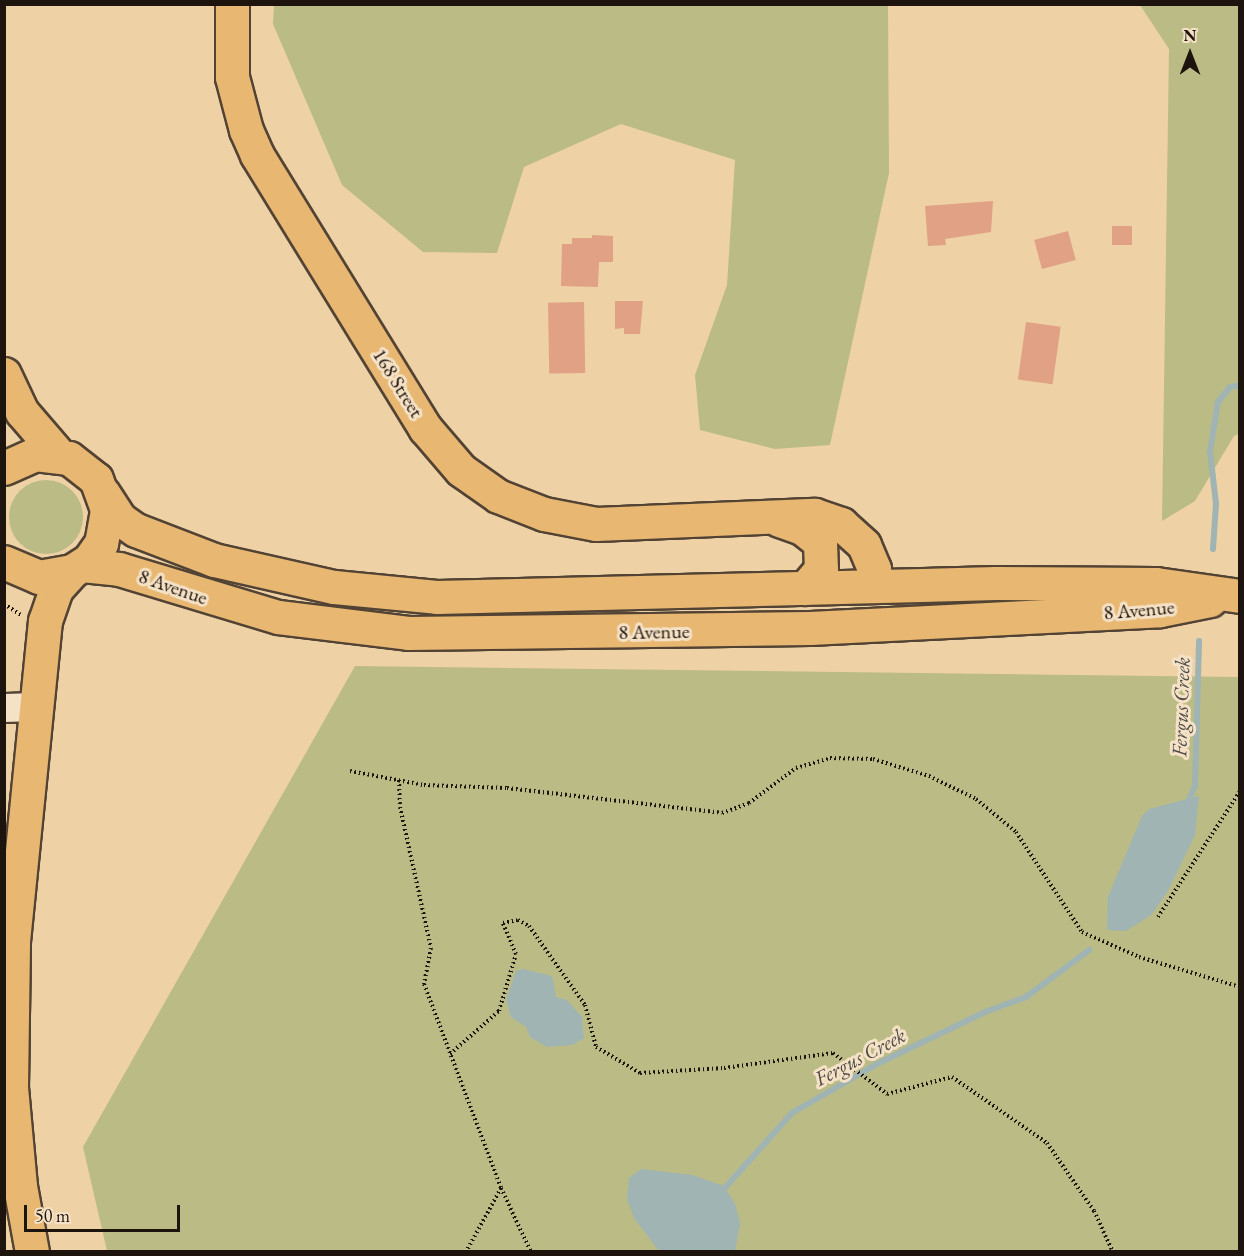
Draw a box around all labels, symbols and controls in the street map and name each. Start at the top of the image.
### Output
north arrow [1160,24,1220,84]
text: N [1184,25,1196,46]
street label: 168 Street [367,344,429,422]
street label: 8 Avenue [136,564,210,610]
street label: 8 Avenue [1103,595,1175,625]
street label: 8 Avenue [618,619,690,645]
water label: Fergus Creek [1167,657,1195,757]
water label: Fergus Creek [810,1022,910,1092]
scale bar [27,1193,183,1231]
text: 50 m [35,1204,70,1227]

